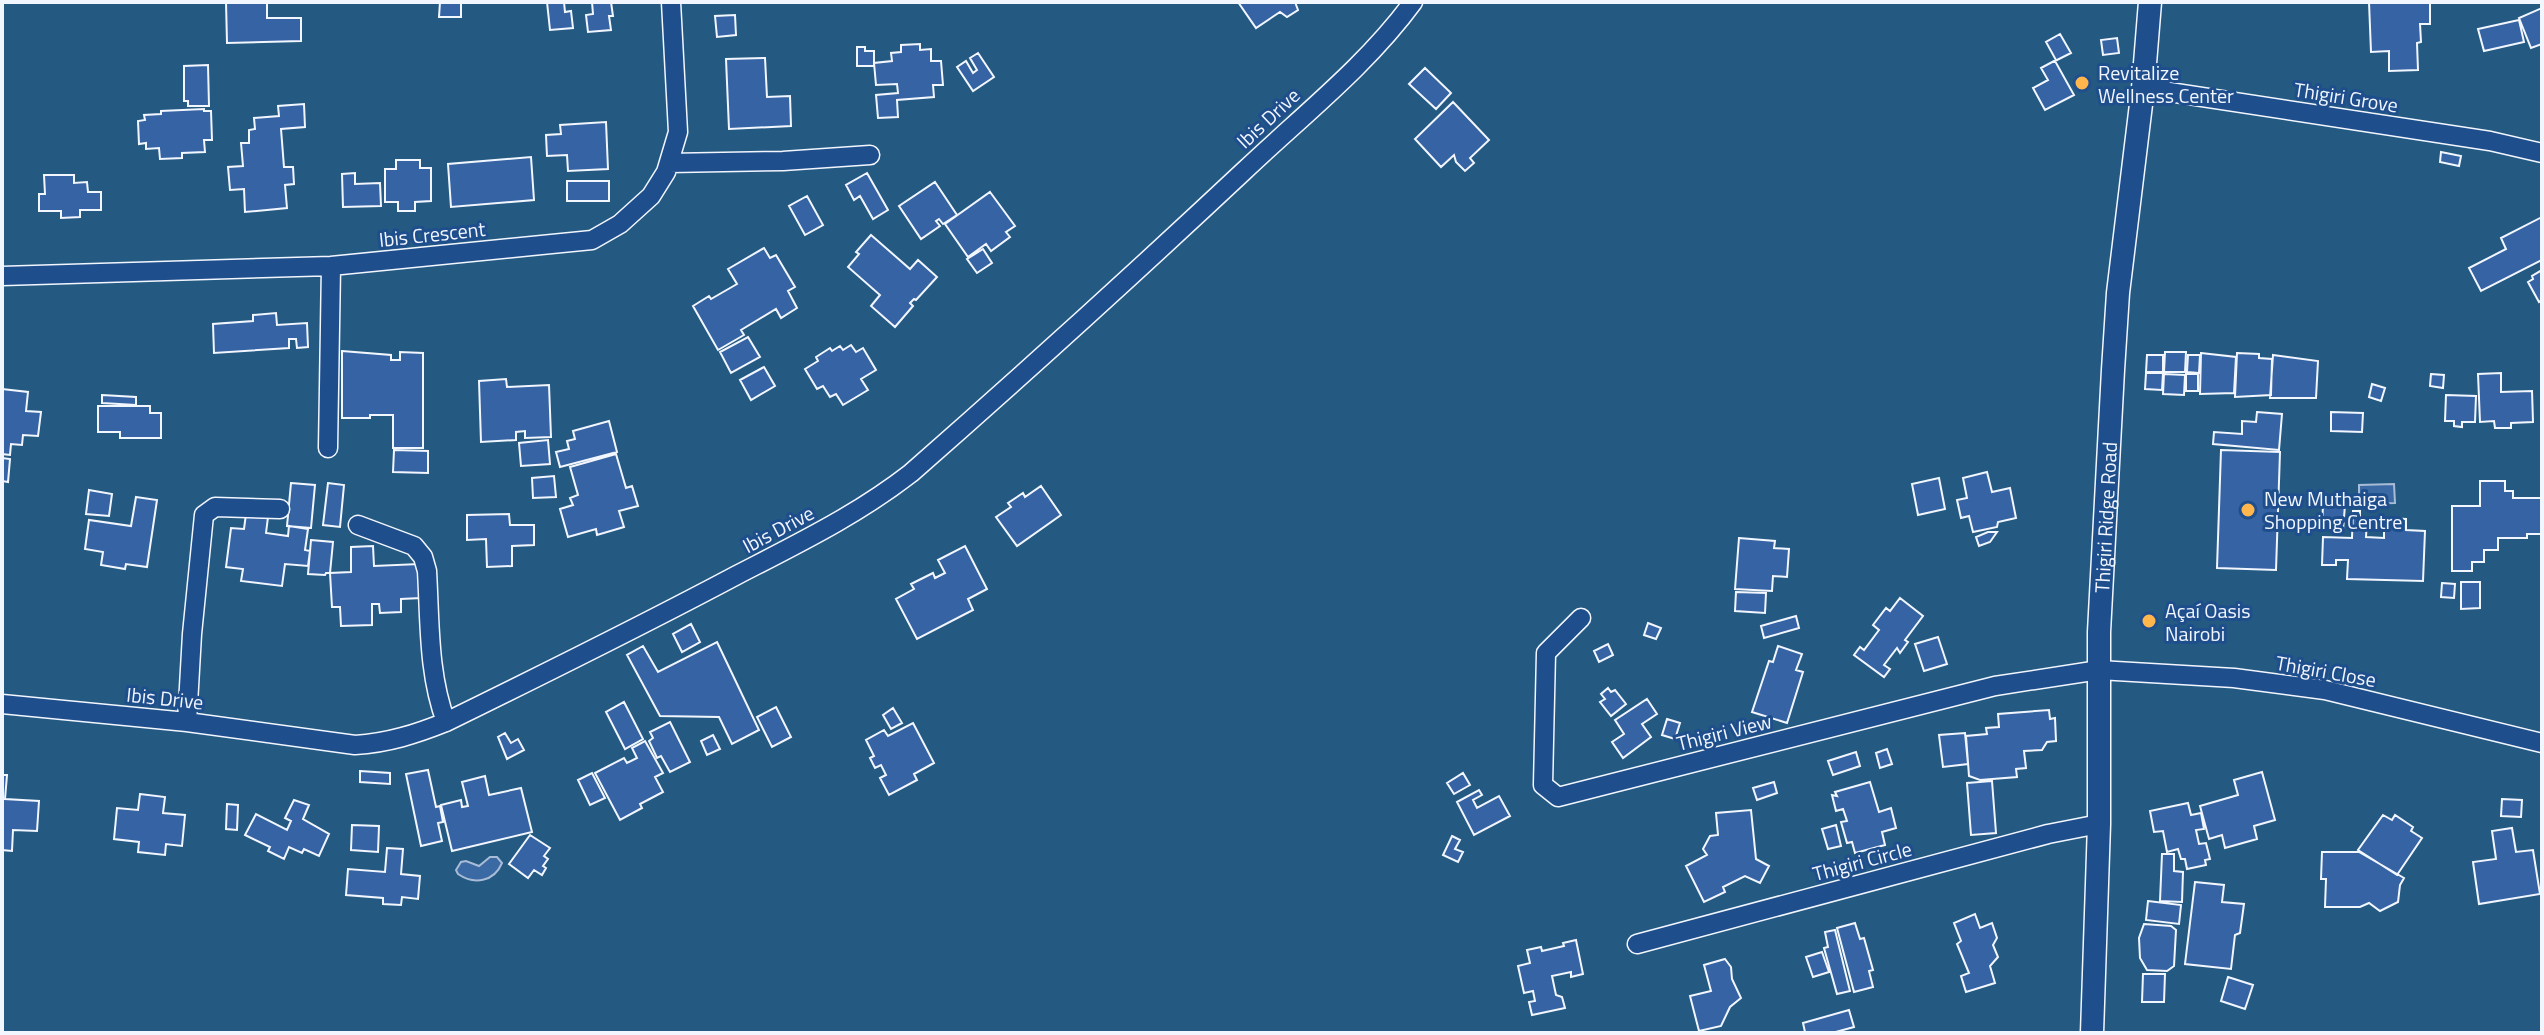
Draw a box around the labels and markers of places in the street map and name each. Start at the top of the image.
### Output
place label: Revitalize Wellness Center [2098,57,2234,111]
marker: Revitalize Wellness Center [2073,74,2091,92]
place label: New Muthaiga Shopping Centre [2264,483,2402,537]
marker: New Muthaiga Shopping Centre [2239,501,2257,519]
place label: Açaí Oasis Nairobi [2165,595,2251,649]
marker: Açaí Oasis Nairobi [2140,612,2158,630]

